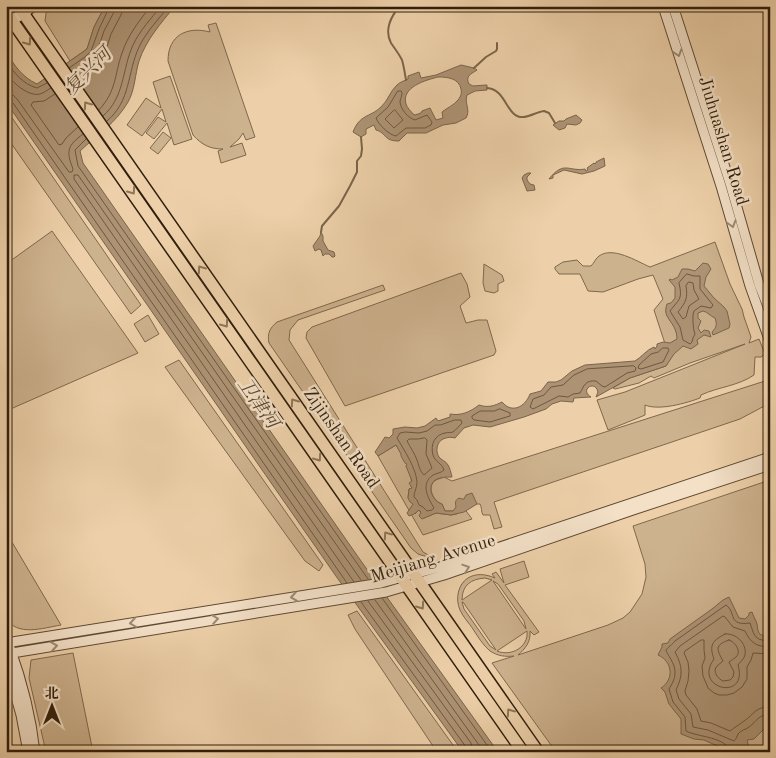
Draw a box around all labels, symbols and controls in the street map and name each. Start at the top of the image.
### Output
one-way arrow [22,36,31,46]
water label: 复兴河 [61,42,118,99]
one-way arrow [673,48,683,56]
street label: Jiuhuashan Road [695,74,751,208]
one-way arrow [84,101,93,111]
one-way arrow [126,185,135,195]
one-way arrow [727,220,737,228]
one-way arrow [198,265,207,274]
one-way arrow [219,319,228,328]
water label: 卫津河 [233,374,284,435]
street label: Zijinshan Road [300,384,382,492]
one-way arrow [291,398,300,408]
one-way arrow [312,452,321,462]
street label: Meijiang Avenue [369,531,497,587]
one-way arrow [384,532,393,541]
one-way arrow [461,564,469,574]
one-way arrow [290,592,298,602]
one-way arrow [415,600,424,609]
one-way arrow [210,615,219,625]
one-way arrow [129,617,137,628]
one-way arrow [51,641,59,652]
north arrow [28,680,78,730]
text: 北 [45,686,59,701]
one-way arrow [507,708,516,718]

